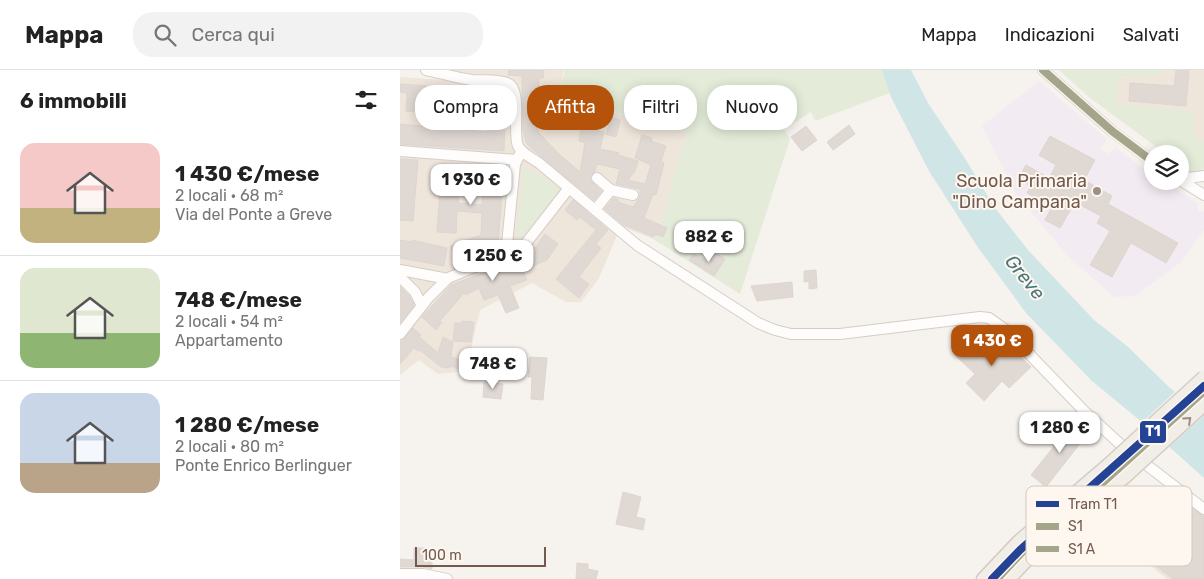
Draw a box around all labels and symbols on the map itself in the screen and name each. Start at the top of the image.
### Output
pin: 1 930 € [425,164,517,206]
place label: Scuola Primaria "Dino Campana" [952,170,1087,213]
marker: Scuola Primaria "Dino Campana" [1091,185,1103,197]
pin: 882 € [674,220,744,263]
pin: 1 250 € [447,240,539,282]
water label: Greve [1000,250,1050,304]
pin: 1 430 € [946,324,1038,367]
pin: 748 € [458,348,528,390]
pin: 1 280 € [1014,412,1106,454]
one-way arrow [1182,416,1191,425]
line badge: T1 [1139,420,1167,444]
text: T1 [1145,423,1161,440]
legend [1026,486,1192,566]
text: Tram T1 [1068,496,1117,513]
text: S1 [1068,518,1083,535]
text: S1 A [1068,541,1096,558]
scale bar [415,544,546,567]

